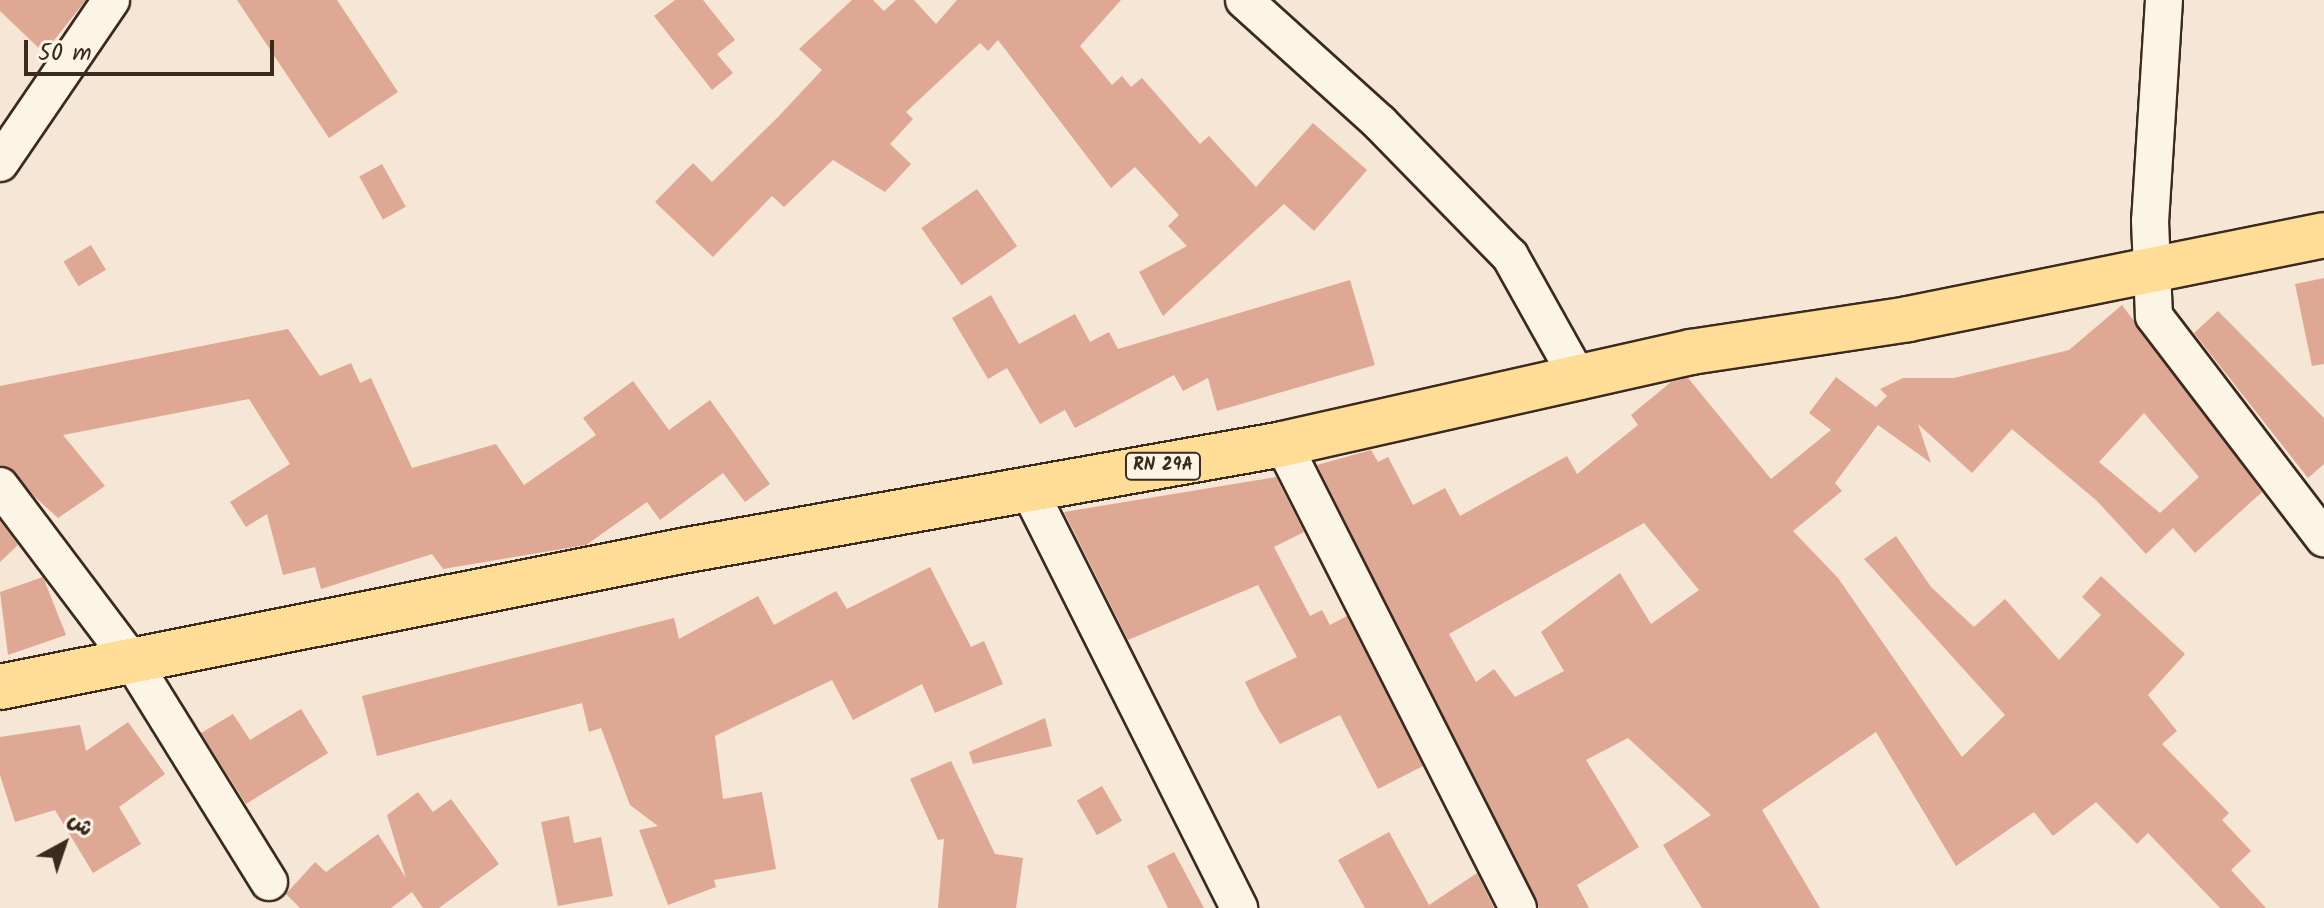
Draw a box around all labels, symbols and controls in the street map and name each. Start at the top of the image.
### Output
scale bar [28,24,278,74]
text: 50 m [38,34,92,73]
road number: RN 29A [1123,452,1203,480]
north arrow [24,804,104,884]
text: ش [59,804,100,846]

